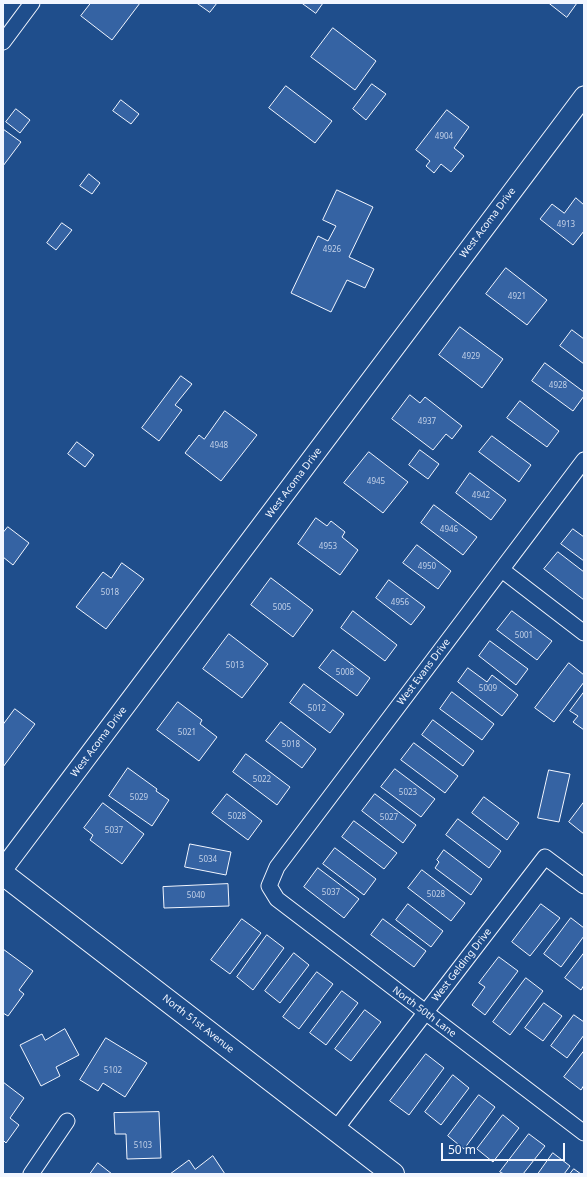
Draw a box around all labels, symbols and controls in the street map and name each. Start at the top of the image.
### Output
house number: 4904 [435,132,453,142]
street label: West Acoma Drive [458,185,518,261]
house number: 4913 [557,220,575,230]
house number: 4926 [323,245,341,255]
house number: 4921 [508,292,526,302]
house number: 4929 [462,352,480,362]
house number: 4928 [549,381,567,391]
house number: 4937 [418,417,436,427]
house number: 4948 [210,441,228,451]
street label: West Acoma Drive [264,445,324,521]
house number: 4945 [367,477,385,487]
house number: 4942 [472,491,490,501]
house number: 4946 [440,525,458,535]
house number: 4953 [319,542,337,552]
house number: 4950 [418,562,436,572]
house number: 5018 [101,588,119,598]
house number: 4956 [391,598,409,608]
house number: 5005 [273,603,291,613]
house number: 5001 [515,631,533,641]
street label: West Evans Drive [395,636,453,708]
house number: 5013 [226,661,244,671]
house number: 5008 [336,668,354,678]
house number: 5009 [479,684,497,694]
street label: West Acoma Drive [69,704,129,780]
house number: 5012 [308,704,326,714]
house number: 5021 [178,728,196,738]
house number: 5018 [282,740,300,750]
house number: 5022 [253,775,271,785]
house number: 5023 [399,788,417,798]
house number: 5029 [130,793,148,803]
house number: 5028 [228,812,246,822]
house number: 5027 [380,813,398,823]
house number: 5037 [105,826,123,836]
house number: 5034 [199,855,217,865]
house number: 5037 [322,888,340,898]
house number: 5028 [427,890,445,900]
house number: 5040 [187,891,205,901]
street label: West Gelding Drive [430,926,494,1004]
street label: North 50th Lane [390,984,458,1040]
street label: North 51st Avenue [160,992,236,1056]
house number: 5102 [104,1066,122,1076]
scale bar [443,1135,567,1161]
house number: 5103 [134,1141,152,1151]
text: 50 m [448,1141,476,1158]

